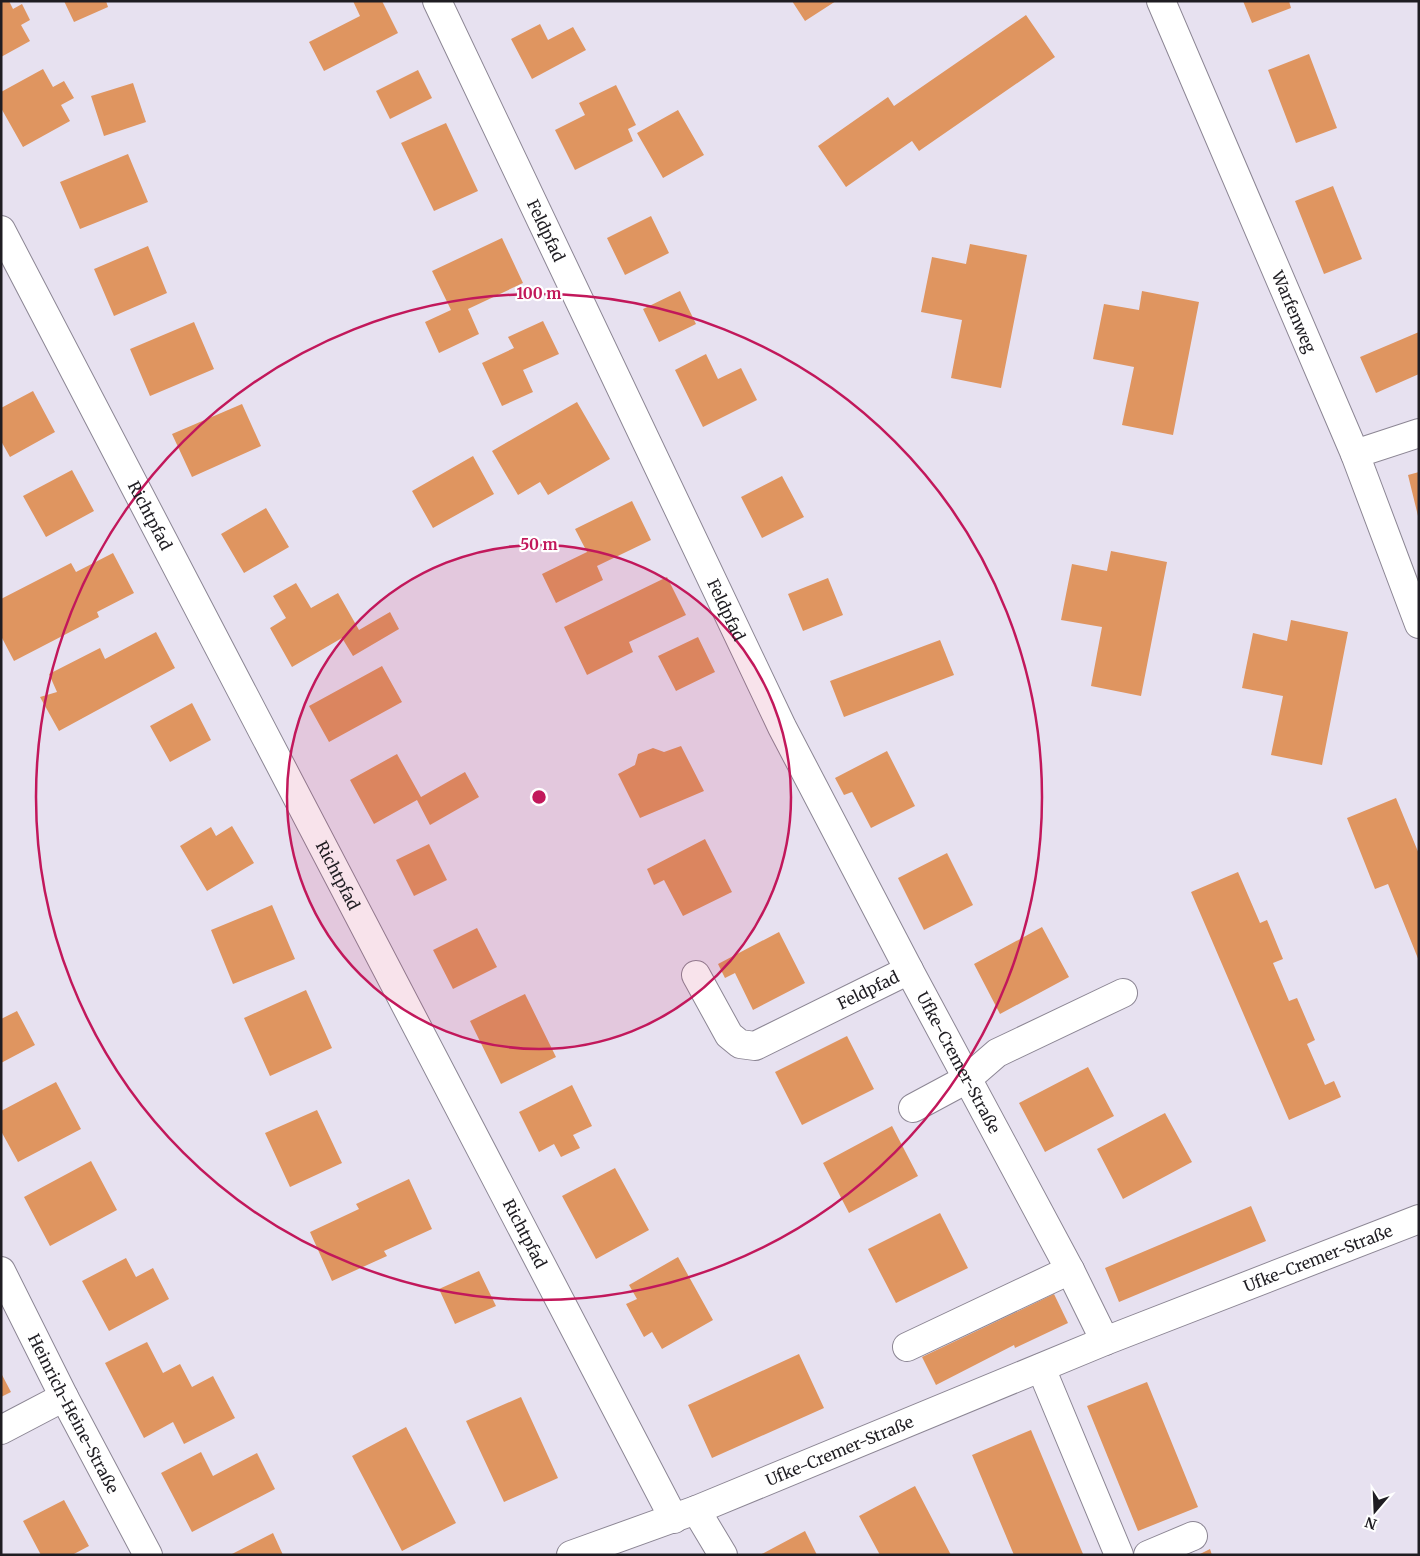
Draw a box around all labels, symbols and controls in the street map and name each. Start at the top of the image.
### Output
street label: Feldpfad [523,196,569,265]
street label: Warfenweg [1267,267,1321,356]
text: 100 m [517,284,561,303]
street label: Richtpfad [124,478,176,554]
text: 50 m [520,535,558,554]
street label: Feldpfad [703,576,750,644]
centre of rings [530,788,548,806]
street label: Richtpfad [312,837,364,914]
street label: Feldpfad [834,966,902,1013]
street label: Ufke-Cremer-Straße [912,988,1005,1137]
street label: Richtpfad [499,1196,551,1272]
street label: Ufke-Cremer-Straße [1241,1220,1395,1296]
street label: Heinrich-Heine-Straße [24,1330,123,1497]
street label: Ufke-Cremer-Straße [763,1411,916,1490]
north arrow [1350,1486,1400,1536]
text: N [1363,1513,1379,1534]

